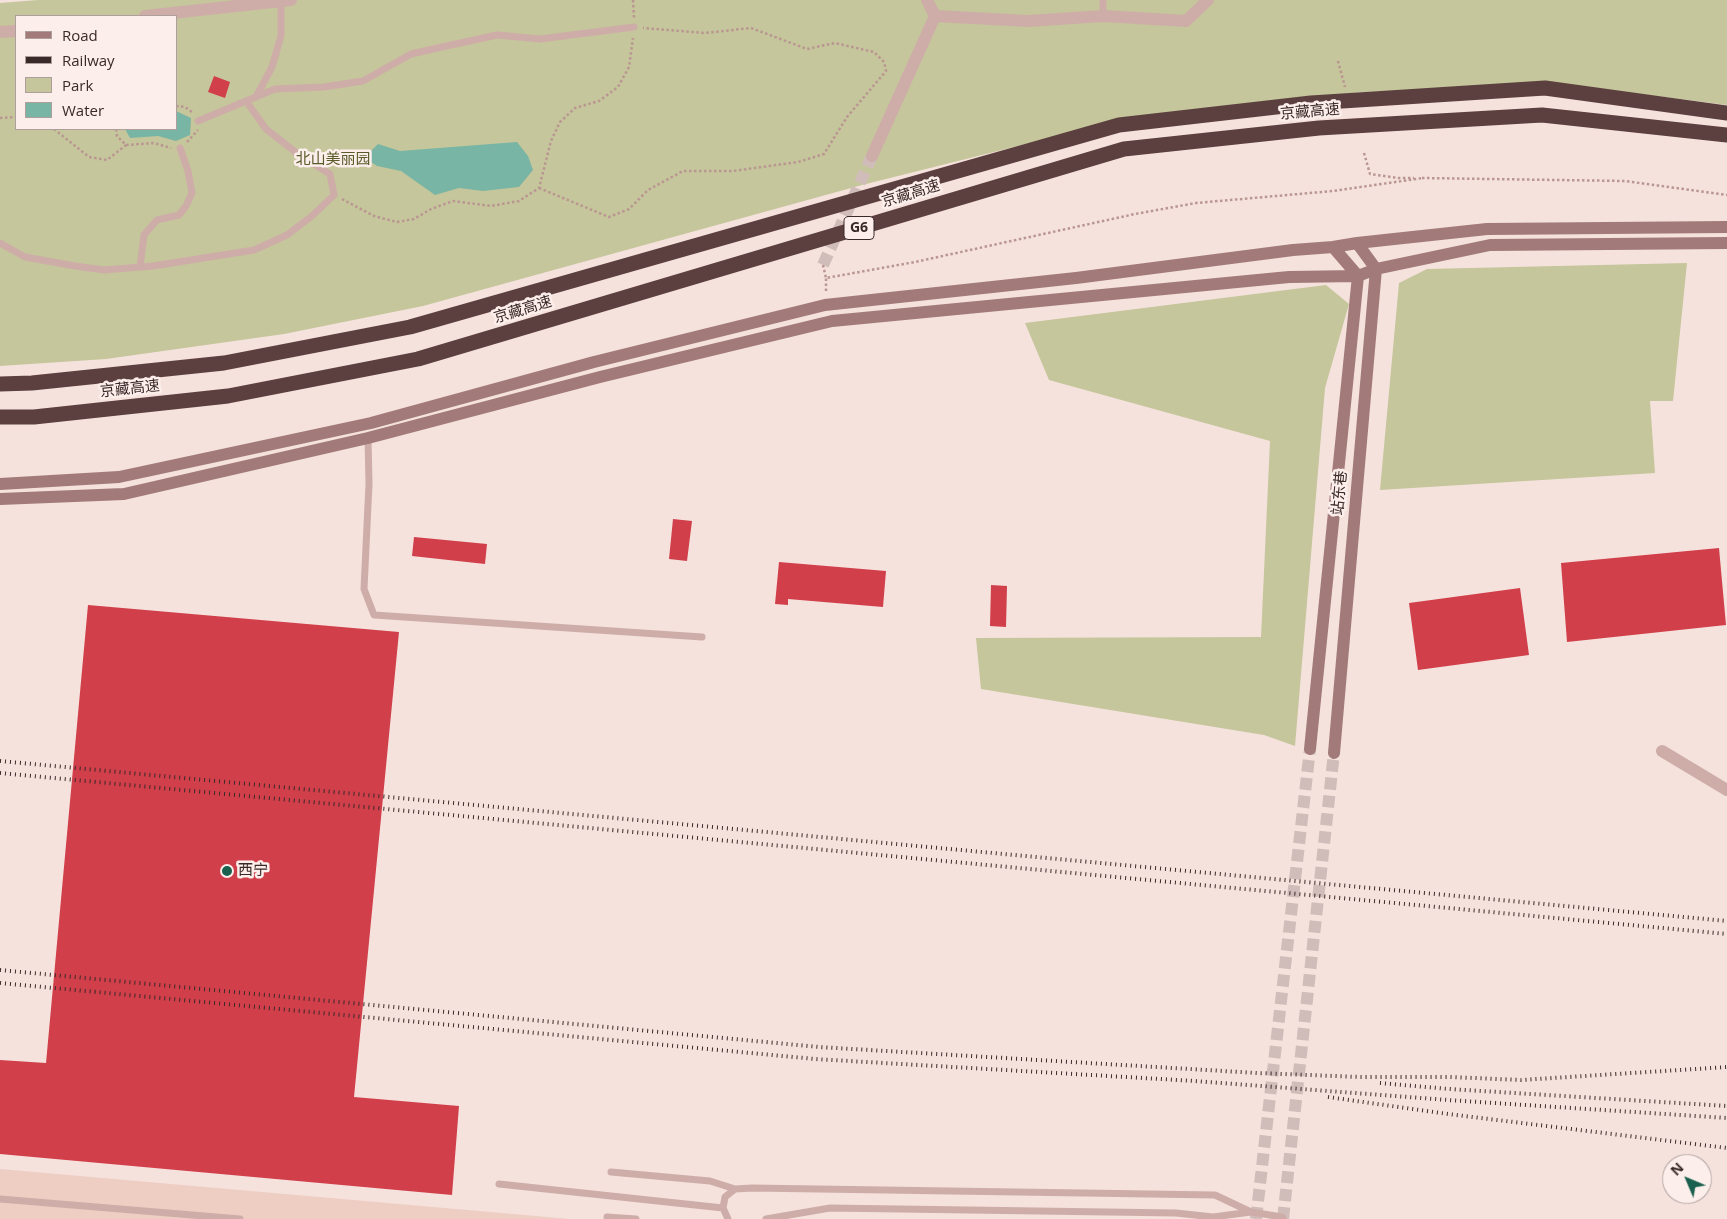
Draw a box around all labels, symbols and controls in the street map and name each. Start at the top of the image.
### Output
legend [15,15,178,130]
text: Road [62,25,98,45]
text: Railway [62,50,115,70]
text: Park [62,75,93,95]
text: Water [62,100,104,120]
street label: 京藏高速 [1279,100,1341,124]
park label: 北山美丽园 [296,151,370,169]
street label: 京藏高速 [880,177,942,211]
road number: G6 [844,217,874,240]
street label: 京藏高速 [492,293,554,327]
street label: 京藏高速 [99,377,161,401]
street label: 站东巷 [1329,470,1351,516]
place label: 西宁 [238,862,268,880]
marker: 西宁 [220,864,234,878]
north arrow [1662,1154,1712,1204]
text: N [1666,1158,1687,1179]

